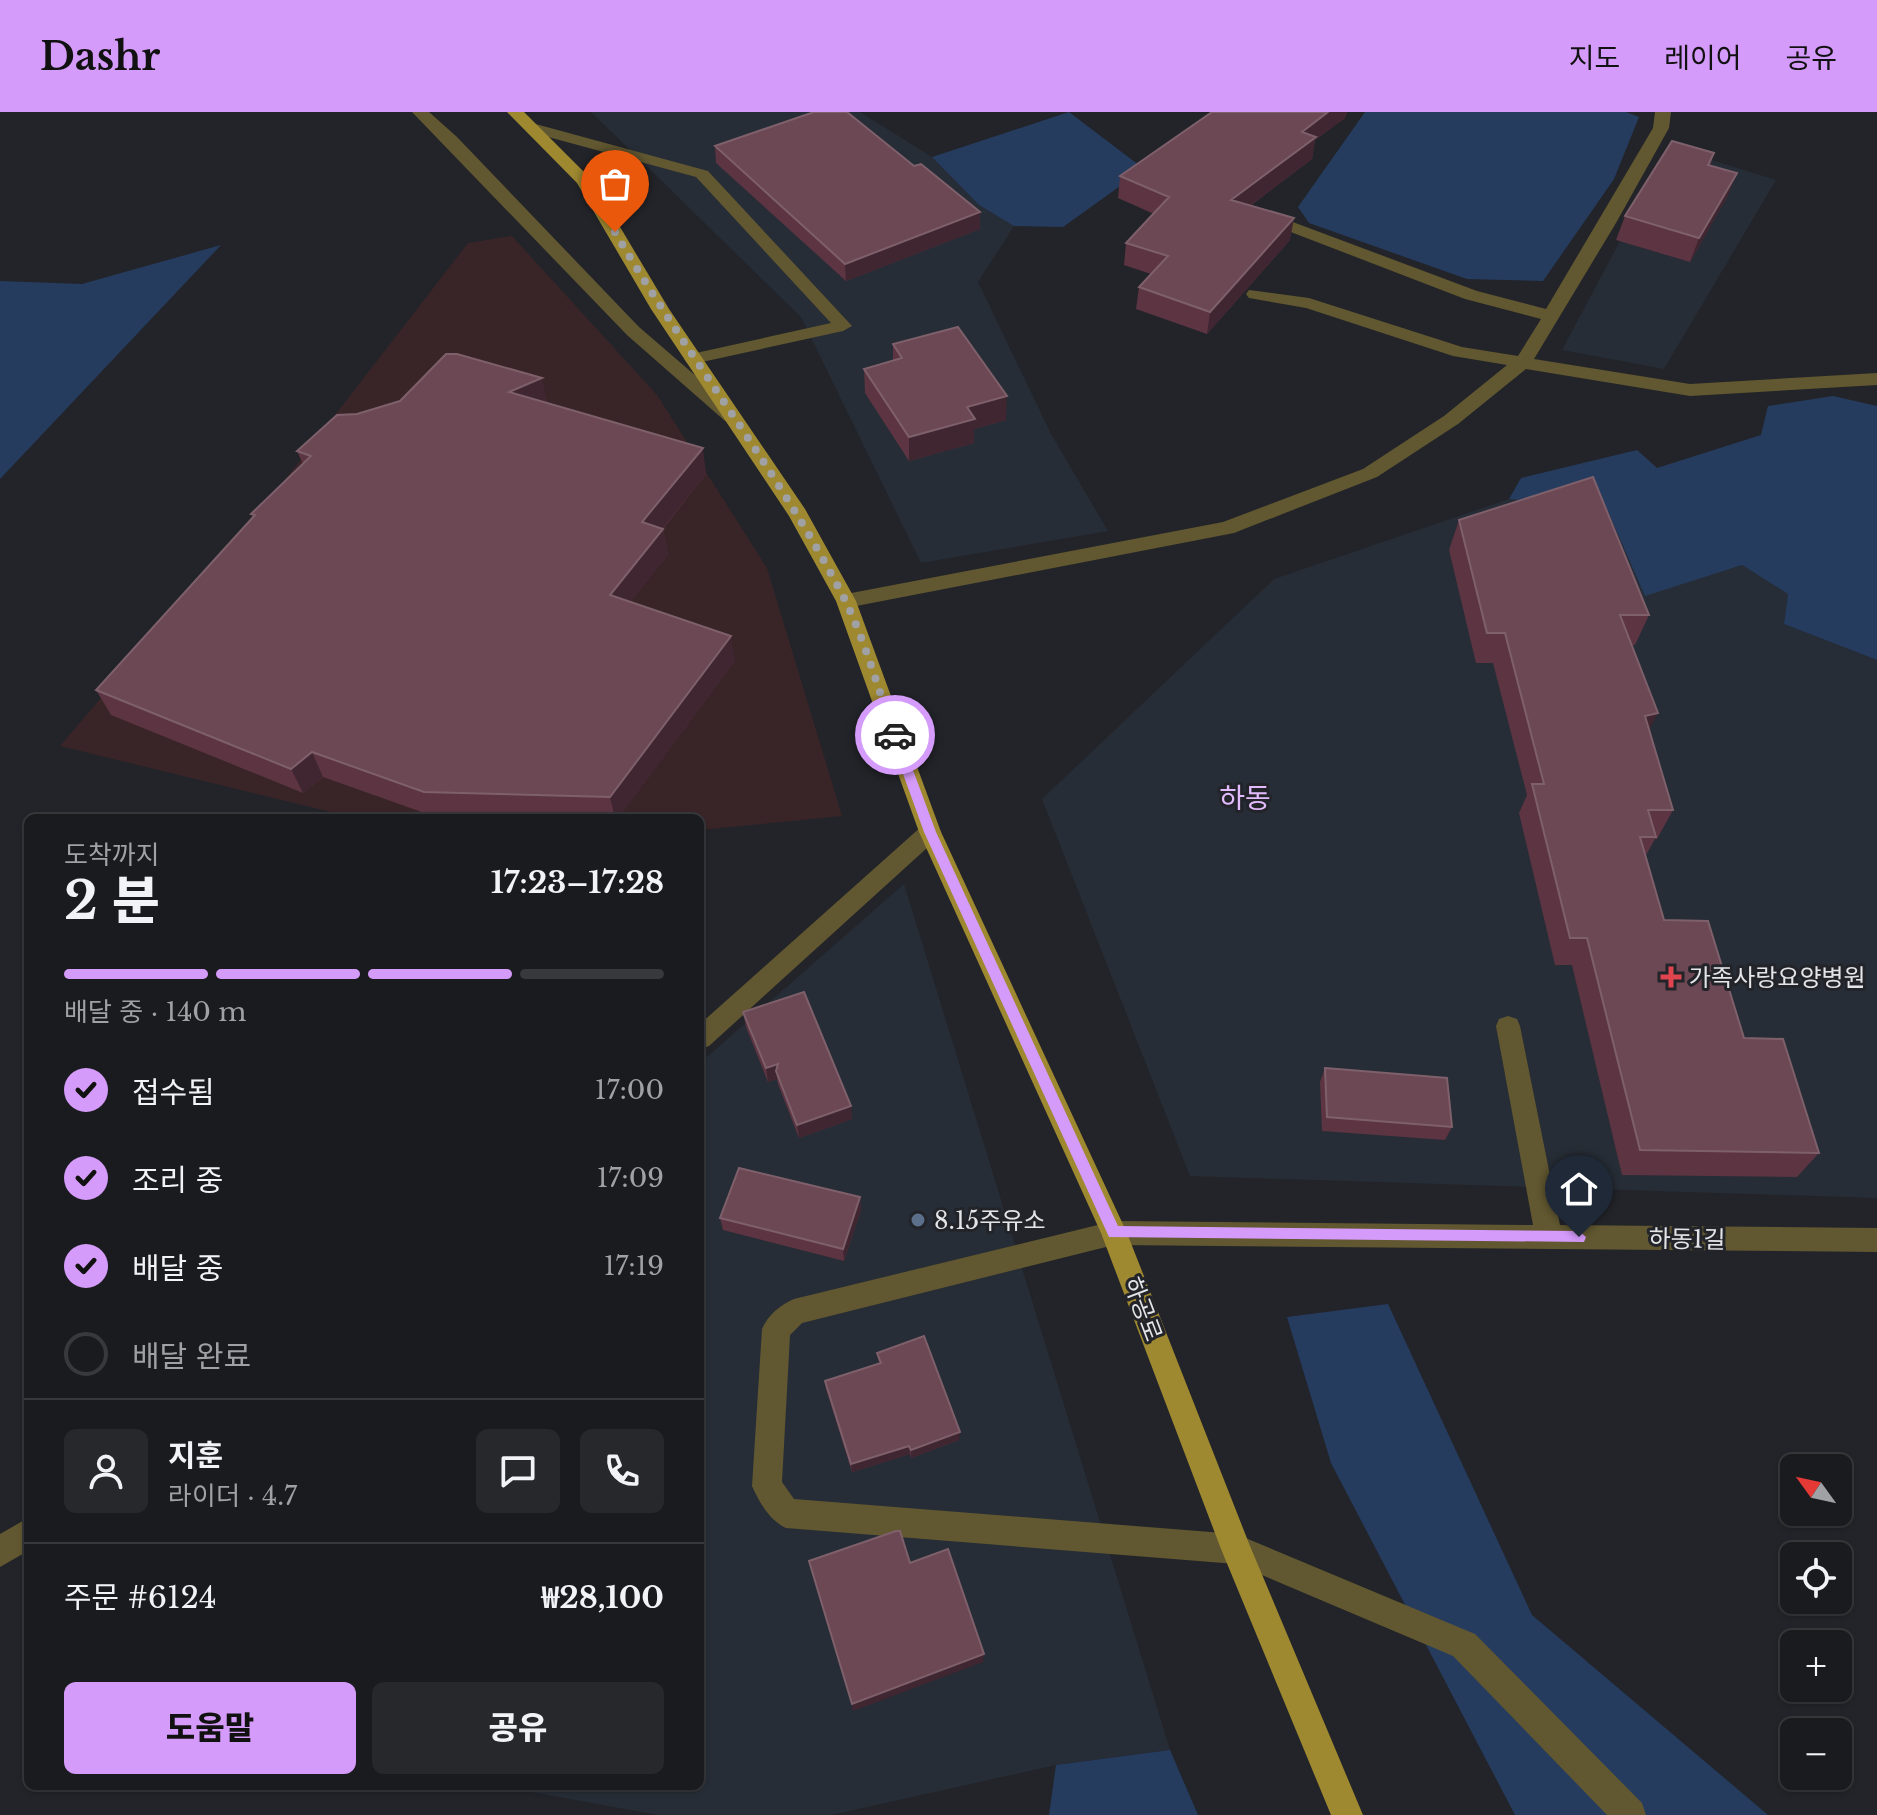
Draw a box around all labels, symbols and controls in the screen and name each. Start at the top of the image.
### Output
text: Dashr [40,33,160,80]
text: 지도 [1569,41,1620,76]
text: 레이어 [1664,41,1741,76]
text: 공유 [1785,41,1837,76]
pin [581,150,649,232]
icon: bag [593,162,637,206]
courier [855,695,935,775]
icon: car [873,713,917,757]
district label: 하동 [1219,781,1271,816]
text: 도착까지 [64,839,160,871]
text: 17:23–17:28 [491,864,664,901]
text: 2 분 [64,869,160,933]
place label: 가족사랑요양병원 [1689,963,1866,992]
marker: 가족사랑요양병원 [1660,966,1682,988]
text: 배달 중 · 140 m [64,996,246,1028]
icon: check [64,1068,108,1112]
text: 접수됨 [132,1074,215,1111]
text: 17:00 [595,1074,664,1106]
pin [1545,1155,1613,1237]
icon: check [64,1156,108,1200]
text: 조리 중 [132,1162,223,1199]
text: 17:09 [597,1162,664,1194]
icon: home [1557,1167,1601,1211]
place label: 8.15주유소 [934,1206,1045,1235]
marker: 8.15주유소 [909,1211,927,1229]
street label: 하동1길 [1648,1224,1726,1254]
icon: check [64,1244,108,1288]
text: 배달 중 [132,1250,223,1287]
text: 17:19 [604,1250,664,1282]
street label: 하공로 [1118,1273,1168,1345]
text: 배달 완료 [132,1338,251,1375]
button: person [64,1429,148,1513]
button: chat [476,1429,560,1513]
button: phone [580,1429,664,1513]
text: 지훈 [168,1437,223,1474]
north arrow [1780,1454,1852,1526]
map controls [1780,1454,1852,1790]
text: 라이더 · 4.7 [168,1480,297,1512]
button: locate [1780,1542,1852,1614]
text: 주문 #6124 [64,1579,217,1616]
text: ₩28,100 [541,1579,664,1616]
button: + [1780,1630,1852,1702]
button: 도움말 [64,1682,356,1774]
button: 공유 [372,1682,664,1774]
button: − [1780,1718,1852,1790]

